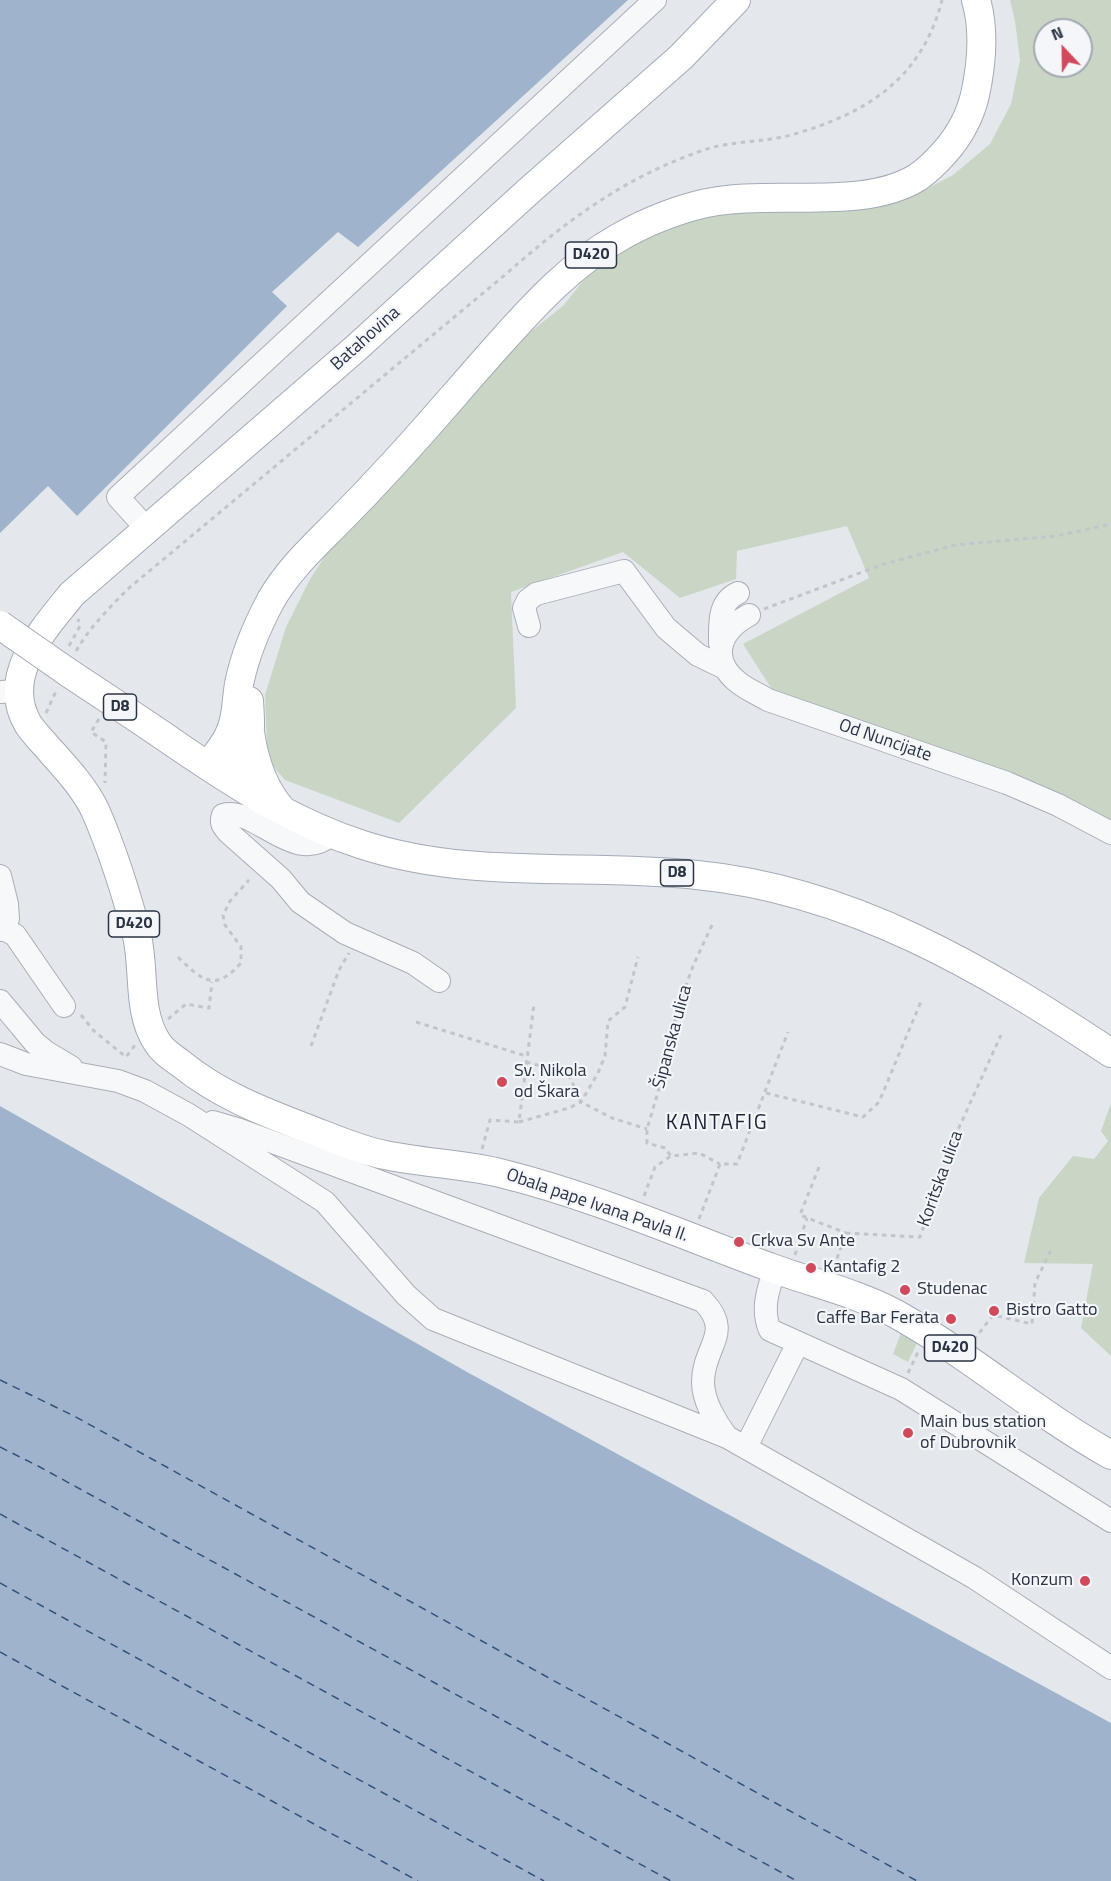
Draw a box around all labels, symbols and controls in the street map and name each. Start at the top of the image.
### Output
north arrow [1033,18,1093,78]
text: N [1047,20,1067,46]
road number: D420 [566,242,616,268]
street label: Batahovina [327,302,405,376]
road number: D8 [104,694,136,720]
street label: Od Nuncijate [836,715,934,767]
road number: D8 [660,860,694,886]
road number: D420 [108,911,160,937]
street label: Šipanska ulica [649,983,697,1091]
place label: Sv. Nikola od Škara [514,1061,587,1104]
marker: Sv. Nikola od Škara [495,1075,509,1089]
district label: KANTAFIG [666,1111,768,1137]
street label: Koritska ulica [914,1128,968,1230]
street label: Obala pape Ivana Pavla II. [503,1165,691,1247]
place label: Crkva Sv Ante [751,1231,855,1253]
marker: Crkva Sv Ante [732,1235,746,1249]
place label: Kantafig 2 [823,1257,900,1279]
marker: Kantafig 2 [804,1261,818,1275]
place label: Studenac [917,1279,988,1301]
marker: Studenac [898,1283,912,1297]
place label: Bistro Gatto [1006,1300,1097,1322]
marker: Bistro Gatto [987,1304,1001,1318]
place label: Caffe Bar Ferata [816,1308,939,1330]
marker: Caffe Bar Ferata [944,1312,958,1326]
road number: D420 [924,1335,976,1361]
place label: Main bus station of Dubrovnik [920,1412,1046,1454]
marker: Main bus station of Dubrovnik [901,1426,915,1440]
place label: Konzum [1011,1570,1073,1592]
marker: Konzum [1078,1574,1092,1588]

